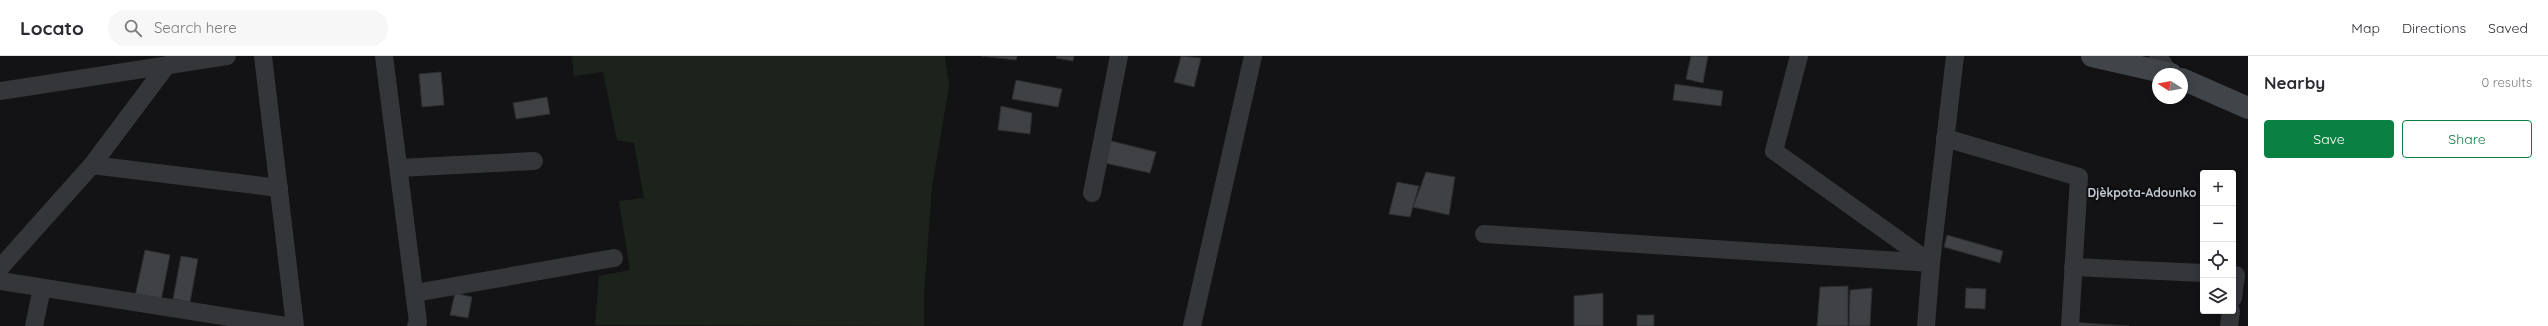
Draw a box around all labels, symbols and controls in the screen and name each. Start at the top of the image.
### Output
search box [108,10,388,46]
text: Locato [20,16,84,40]
icon: search [122,17,144,39]
text: Search here [154,18,237,37]
text: Map [2351,19,2380,37]
text: Directions [2402,19,2466,37]
text: Saved [2488,19,2528,37]
north arrow [2152,68,2188,104]
text: Nearby [2264,72,2325,93]
text: 0 results [2481,74,2532,90]
button: Save [2264,120,2394,158]
button: Share [2402,120,2532,158]
map controls [2200,170,2236,314]
button: + [2200,170,2236,206]
district label: Djèkpota-Adounko [2088,185,2197,200]
button: − [2200,206,2236,242]
button: locate [2200,242,2236,278]
button: layers [2200,278,2236,314]

